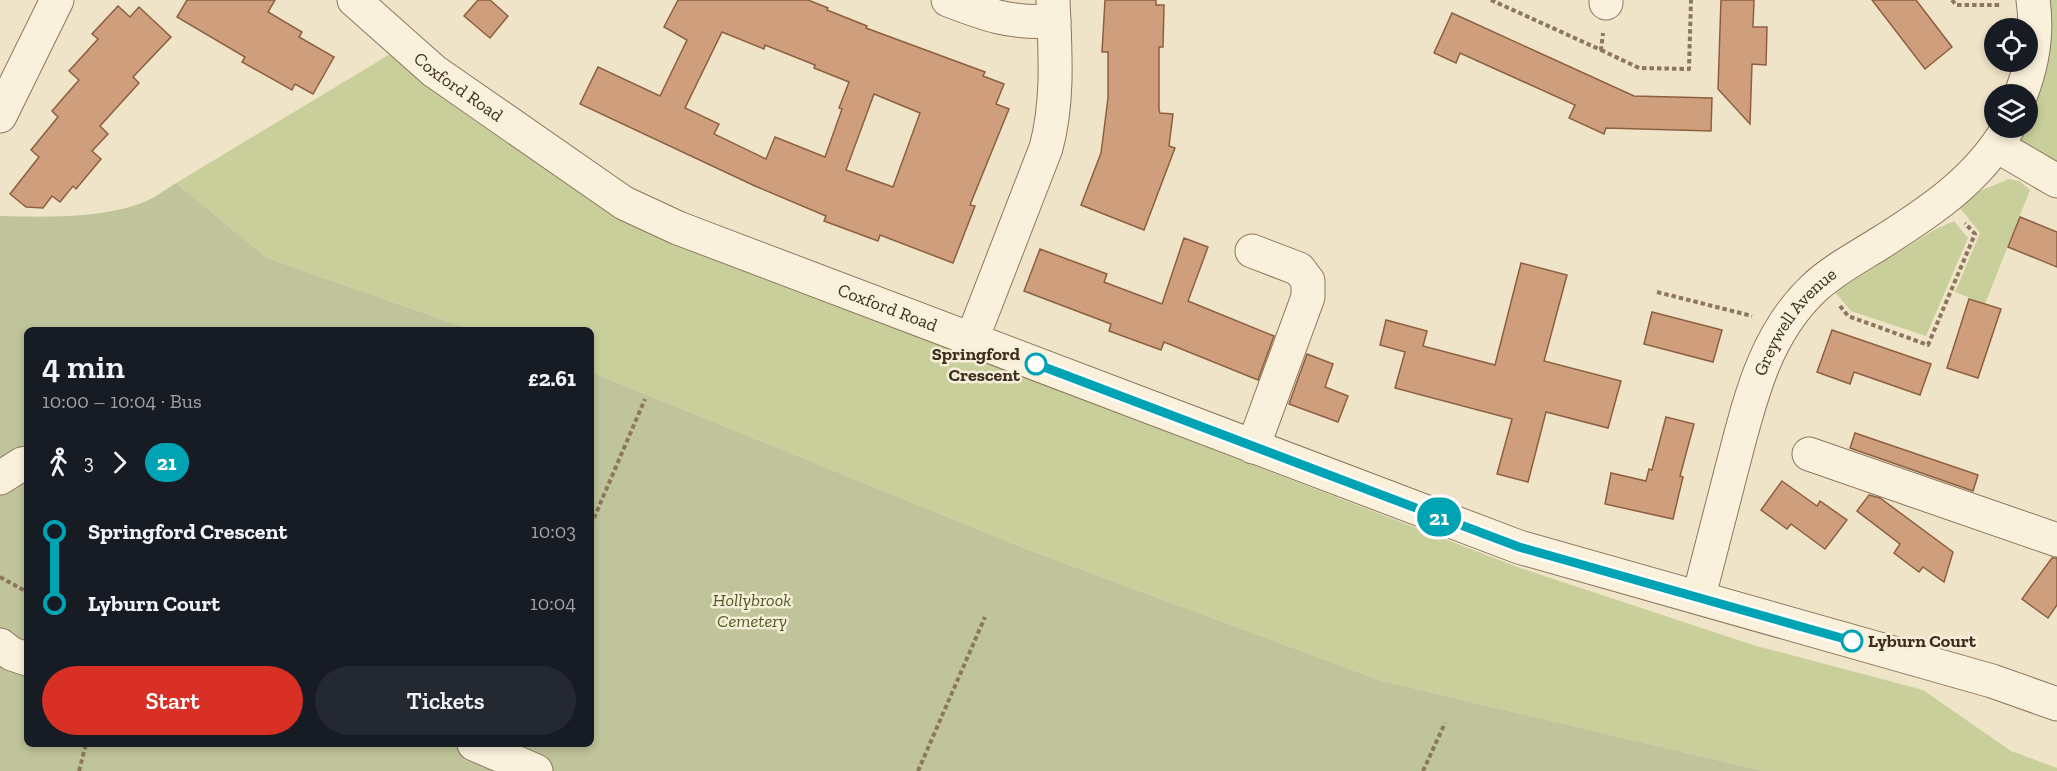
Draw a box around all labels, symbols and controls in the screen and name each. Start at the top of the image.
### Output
map controls [1984,18,2038,138]
button: locate [1984,18,2038,72]
street label: Coxford Road [409,47,507,127]
button: layers [1984,84,2038,138]
street label: Greywell Avenue [1749,263,1841,379]
street label: Coxford Road [835,279,941,336]
place label: Springford Crescent [932,343,1021,386]
text: 4 min [42,347,125,386]
marker: Springford Crescent [1025,353,1047,375]
text: £2.61 [528,365,576,392]
text: 10:00 – 10:04 · Bus [42,389,202,413]
icon: walk [42,446,75,479]
icon: forward [103,446,136,479]
text: 3 [84,450,94,474]
text: 21 [157,450,177,475]
line badge: 21 [1412,498,1466,536]
text: 21 [1429,505,1449,530]
text: Springford Crescent [88,518,287,545]
text: 10:03 [531,519,576,543]
park label: Hollybrook Cemetery [713,589,791,632]
text: Lyburn Court [88,590,220,617]
text: 10:04 [530,591,576,615]
marker: Lyburn Court [1841,630,1863,652]
place label: Lyburn Court [1868,630,1977,652]
button: Start [42,666,303,735]
button: Tickets [315,666,576,735]

